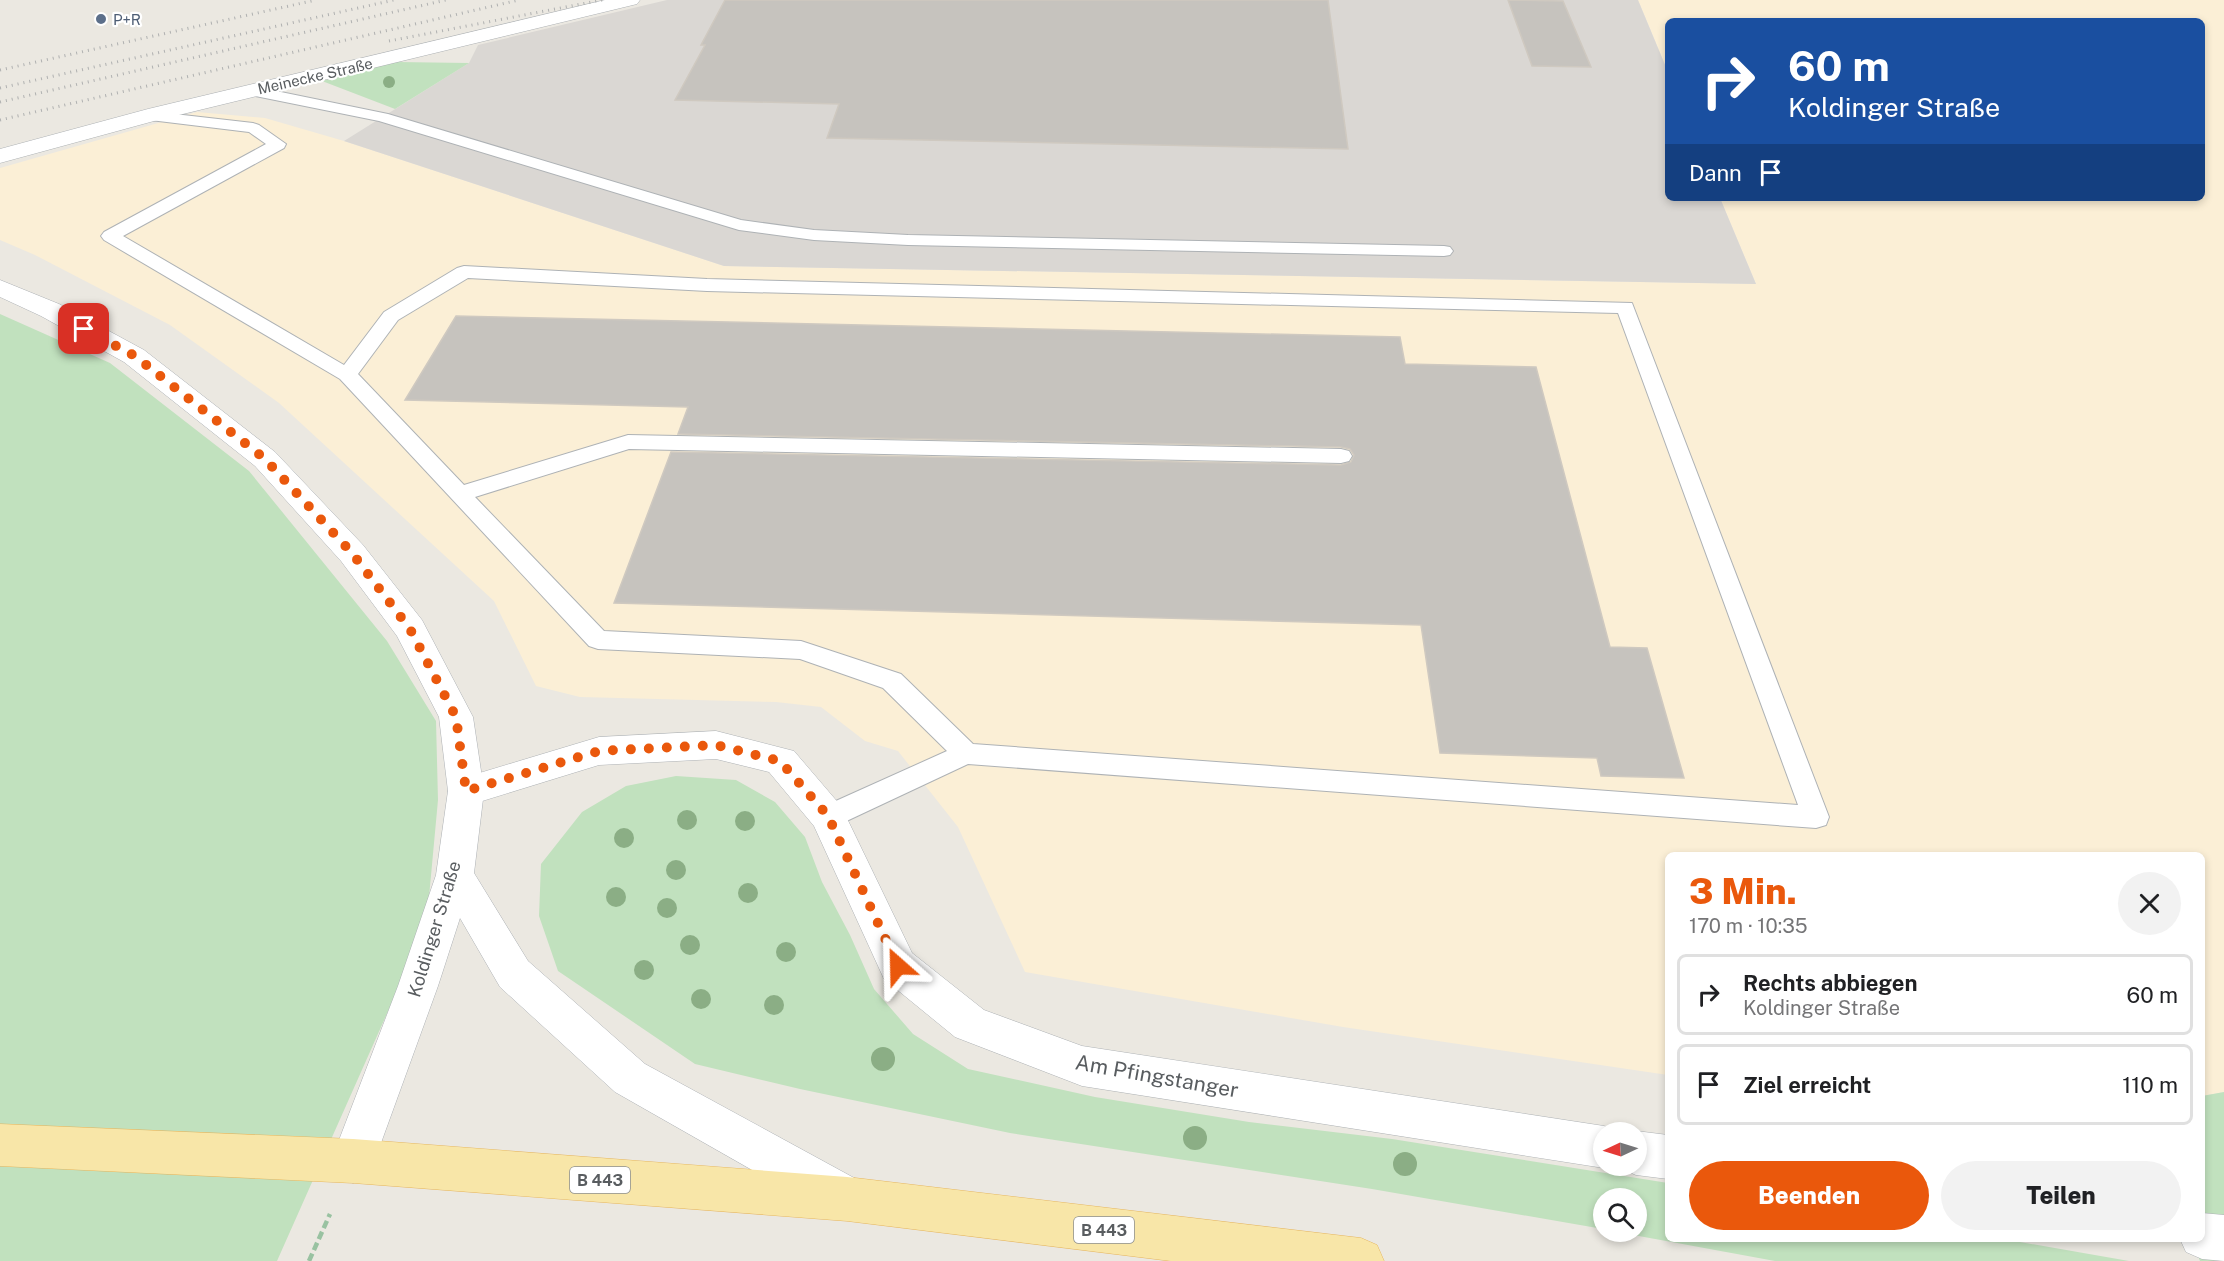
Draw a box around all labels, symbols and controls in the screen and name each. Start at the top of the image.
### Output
place label: P+R [113,11,141,28]
marker: P+R [94,12,108,26]
text: 60 m [1788,41,1890,90]
icon: right [1689,42,1767,120]
street label: Meinecke Straße [256,54,374,98]
text: Koldinger Straße [1788,91,2000,123]
icon: arrive [1754,156,1787,189]
text: Dann [1689,160,1742,186]
pin [58,303,109,354]
icon: arrive [67,312,100,345]
street label: Koldinger Straße [403,858,465,1000]
text: 3 Min. [1689,870,1797,912]
button: close [2118,872,2181,935]
text: 170 m · 10:35 [1689,914,1808,938]
position arrow [866,934,930,998]
text: Rechts abbiegen [1743,970,1918,996]
icon: right [1692,978,1725,1011]
text: 60 m [2127,982,2178,1008]
text: Koldinger Straße [1743,996,1900,1020]
street label: Am Pfingstanger [1073,1049,1241,1103]
icon: arrive [1692,1068,1725,1101]
text: Ziel erreicht [1743,1072,1871,1098]
text: 110 m [2122,1072,2178,1098]
north arrow [1593,1122,1647,1176]
map controls [1593,1122,1647,1242]
button: Beenden [1689,1161,1929,1230]
button: Teilen [1941,1161,2181,1230]
road number: B 443 [570,1167,630,1193]
button: search [1593,1188,1647,1242]
road number: B 443 [1074,1217,1134,1243]

